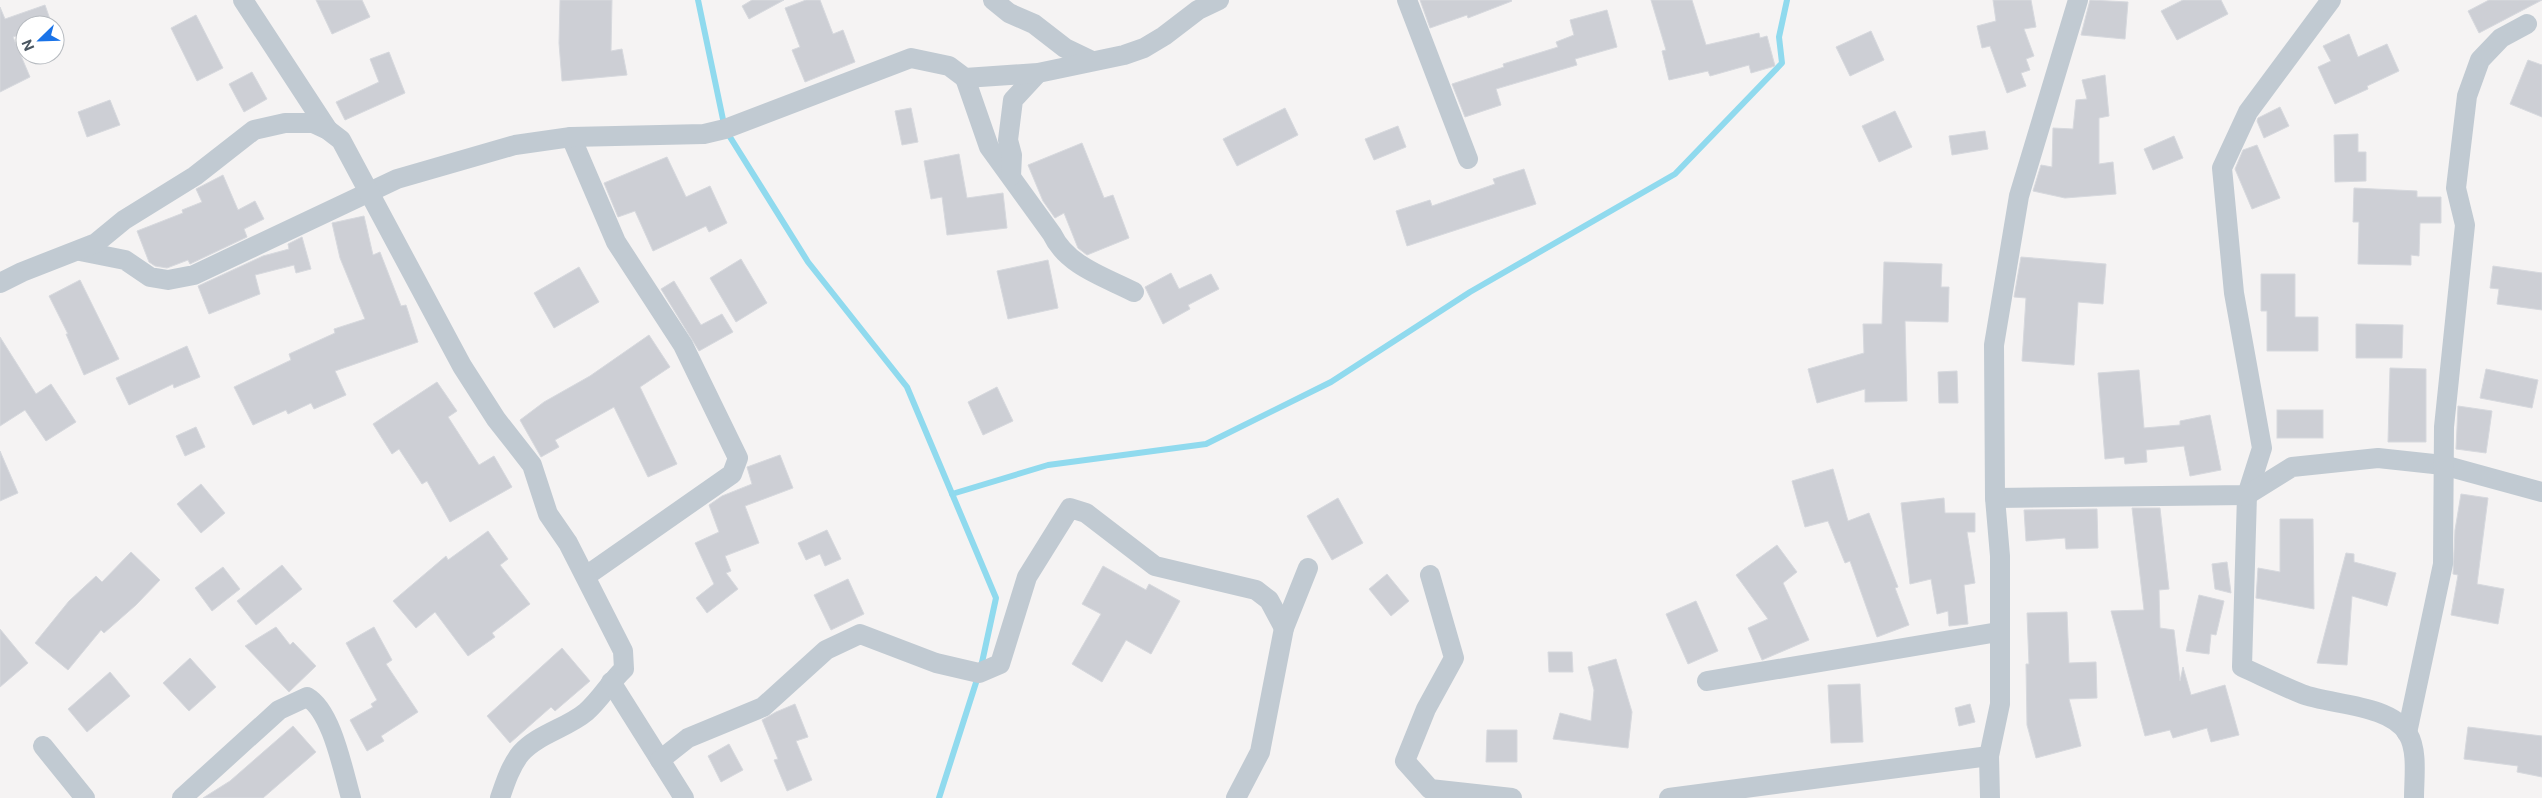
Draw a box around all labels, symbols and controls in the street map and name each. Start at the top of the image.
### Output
north arrow [15,15,65,65]
text: N [19,37,38,53]

